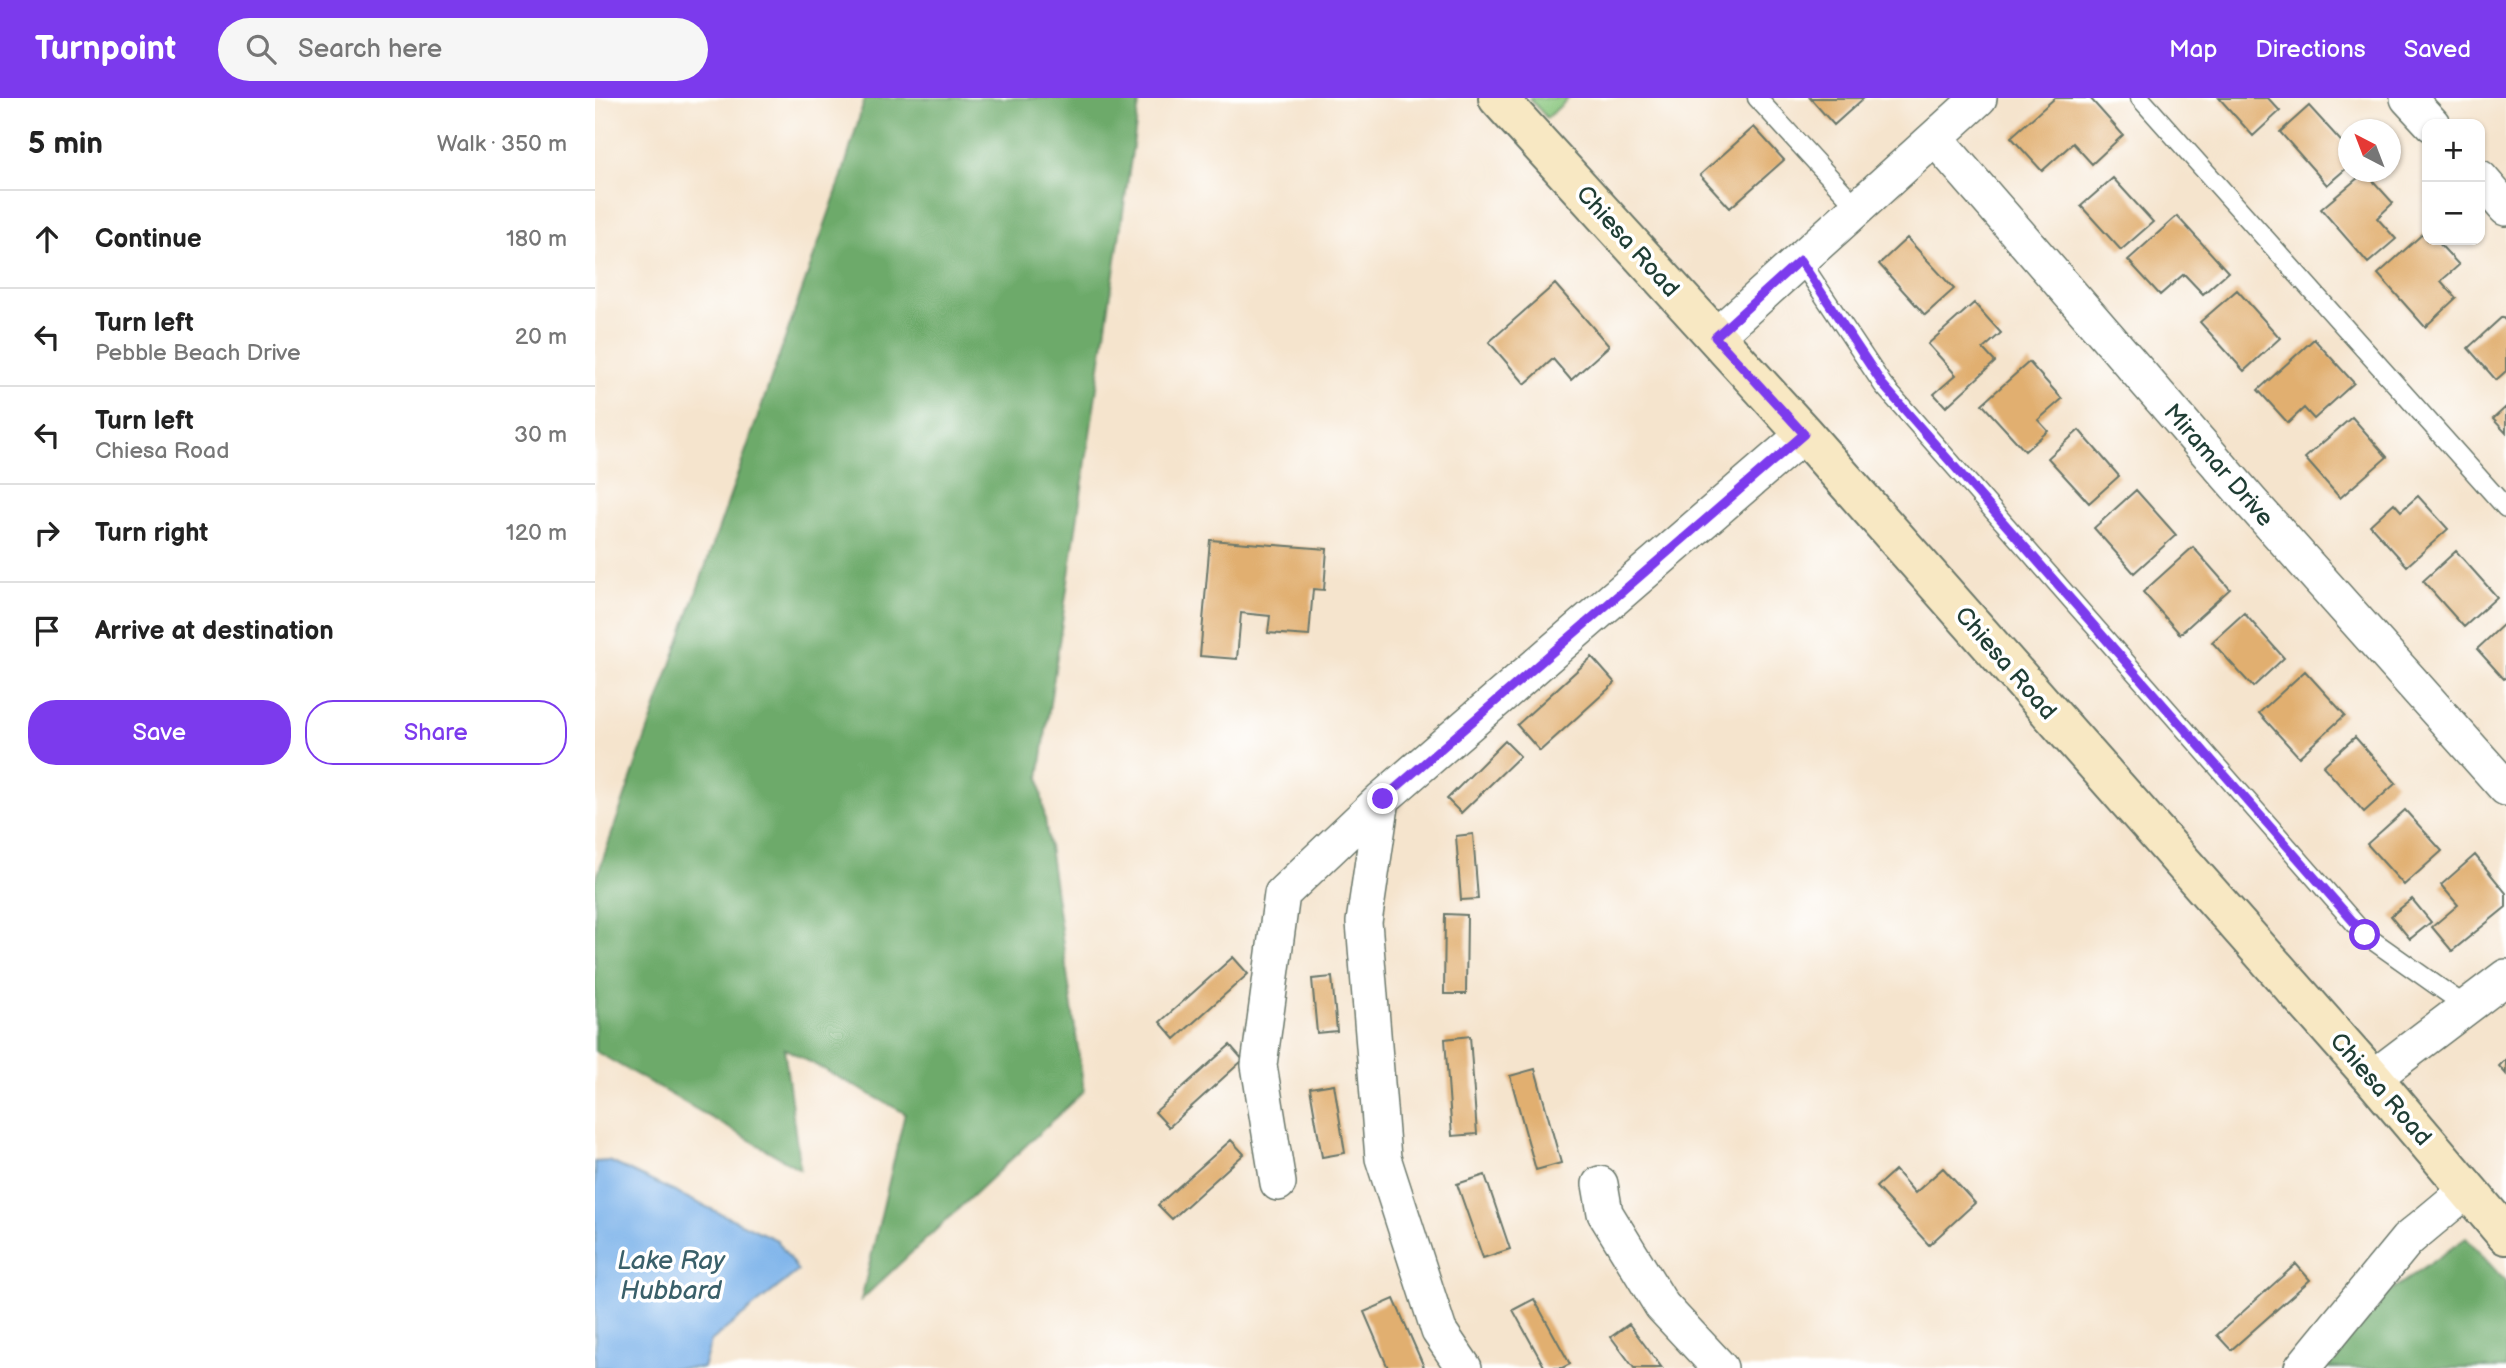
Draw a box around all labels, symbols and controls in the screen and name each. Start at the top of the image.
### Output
search box [218,18,708,81]
text: Turnpoint [35,29,176,69]
icon: search [242,30,280,68]
text: Search here [298,34,442,65]
text: Map [2169,35,2217,64]
text: Directions [2255,35,2366,64]
text: Saved [2404,35,2471,64]
north arrow [2338,119,2401,182]
map controls [2422,119,2485,245]
button: + [2422,119,2485,182]
text: 5 min [28,126,103,162]
text: Walk · 350 m [437,130,567,158]
street label: Chiesa Road [1570,180,1685,303]
button: − [2422,182,2485,245]
icon: ahead [28,220,66,258]
text: Continue [95,224,202,255]
text: 180 m [506,225,567,253]
text: Turn left [95,308,194,339]
icon: left [28,318,66,356]
text: 20 m [515,323,567,351]
text: Pebble Beach Drive [95,339,301,367]
street label: Miramar Drive [2157,398,2280,533]
text: Turn left [95,406,194,437]
icon: left [28,416,66,454]
text: 30 m [514,421,567,449]
text: Chiesa Road [95,437,229,465]
icon: right [28,514,66,552]
text: Turn right [95,518,208,549]
text: 120 m [506,519,567,547]
street label: Chiesa Road [1949,601,2063,726]
icon: arrive [28,612,66,650]
text: Arrive at destination [95,616,334,647]
button: Save [28,700,291,765]
button: Share [305,700,567,765]
route end [1367,783,1398,814]
route start [2349,919,2380,950]
street label: Chiesa Road [2324,1027,2438,1152]
water label: Lake Ray Hubbard [617,1246,726,1307]

